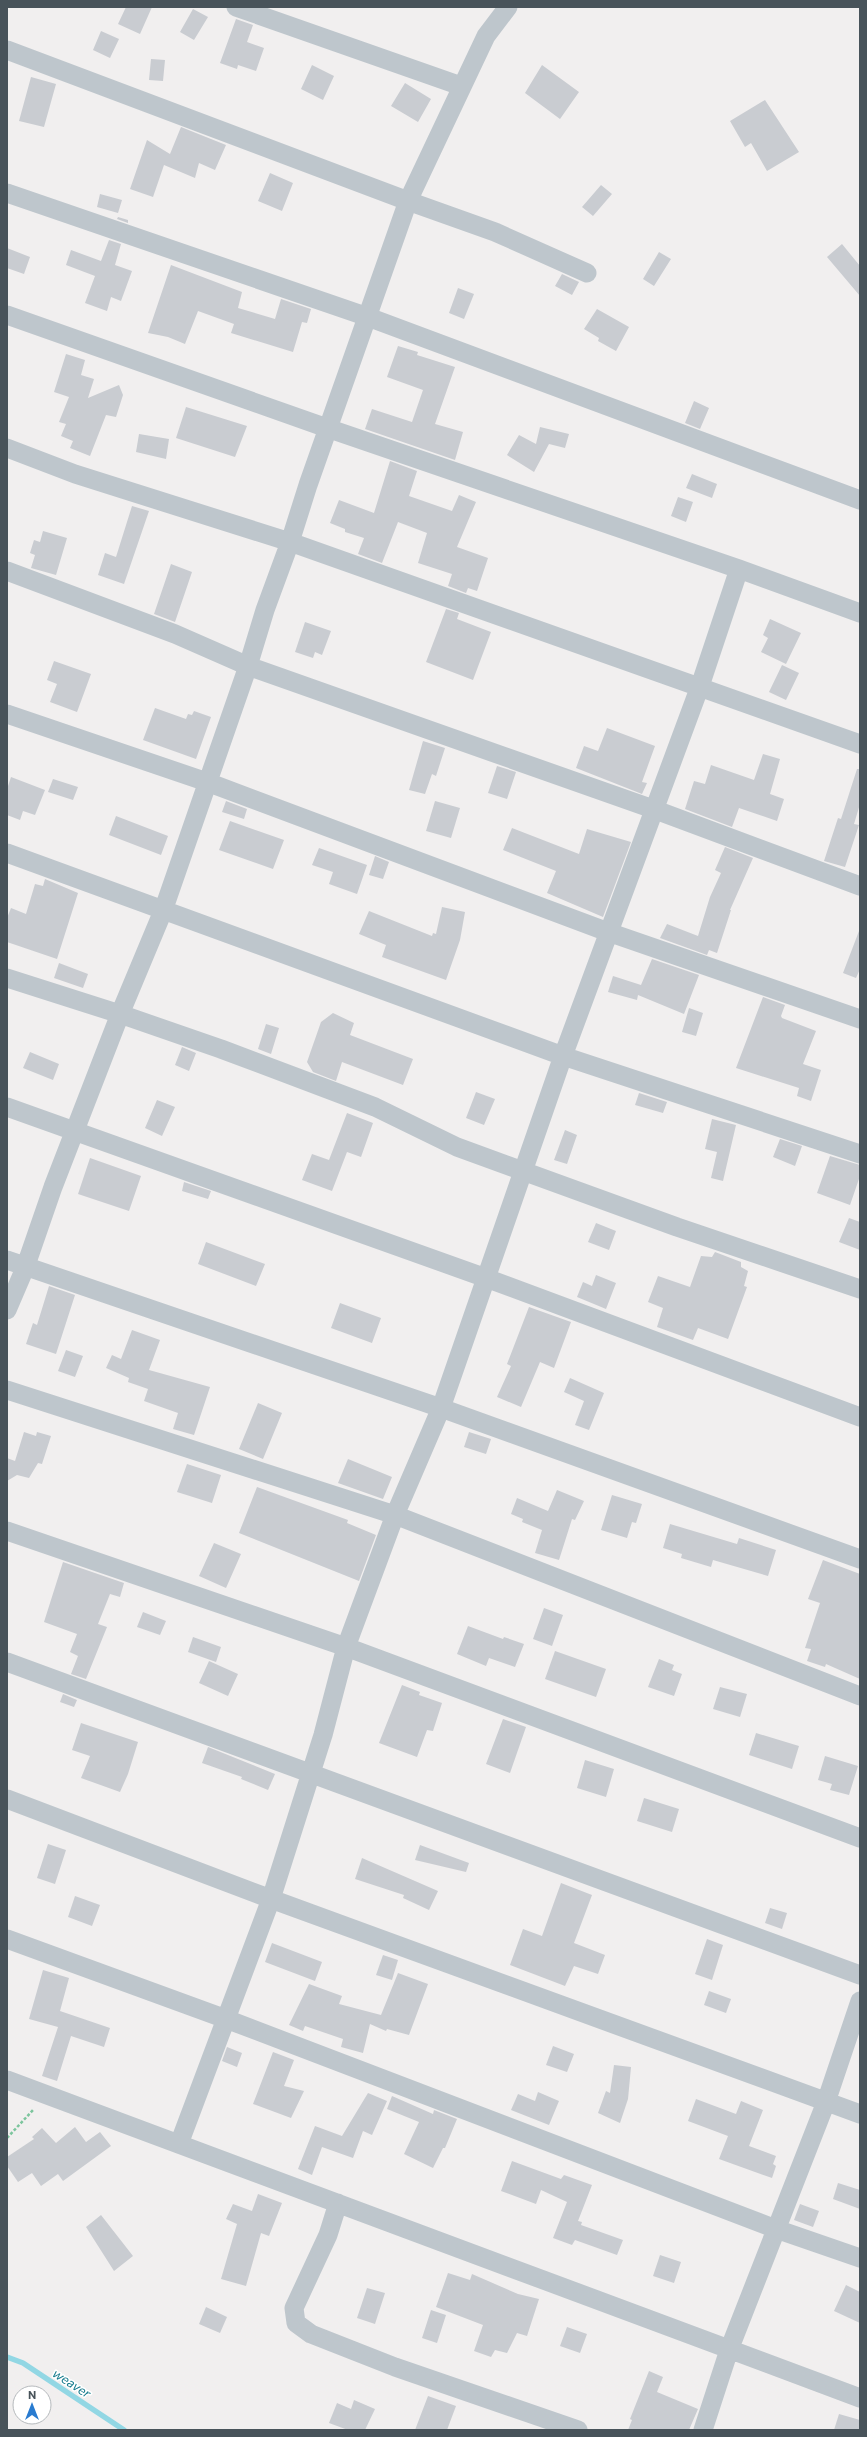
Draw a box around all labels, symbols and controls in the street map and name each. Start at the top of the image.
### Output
water label: weaver [50,2365,95,2402]
north arrow [12,2385,52,2425]
text: N [28,2388,36,2401]

